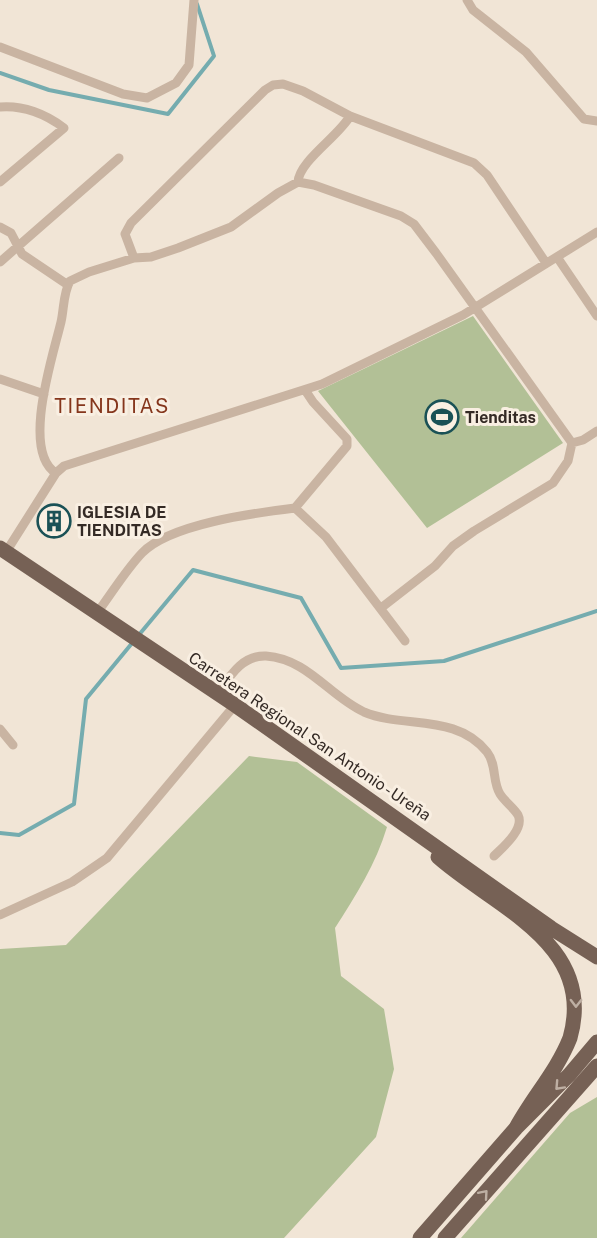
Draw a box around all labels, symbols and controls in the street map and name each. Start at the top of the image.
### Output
district label: TIENDITAS [54,394,170,418]
sports icon: Tienditas [424,399,460,435]
place label: Tienditas [465,408,536,427]
building icon: IGLESIA DE TIENDITAS [36,503,72,539]
place label: IGLESIA DE TIENDITAS [77,503,166,540]
street label: Carretera Regional San Antonio - Ureña [185,648,434,825]
one-way arrow [570,999,582,1008]
one-way arrow [555,1080,566,1090]
one-way arrow [477,1190,488,1201]

